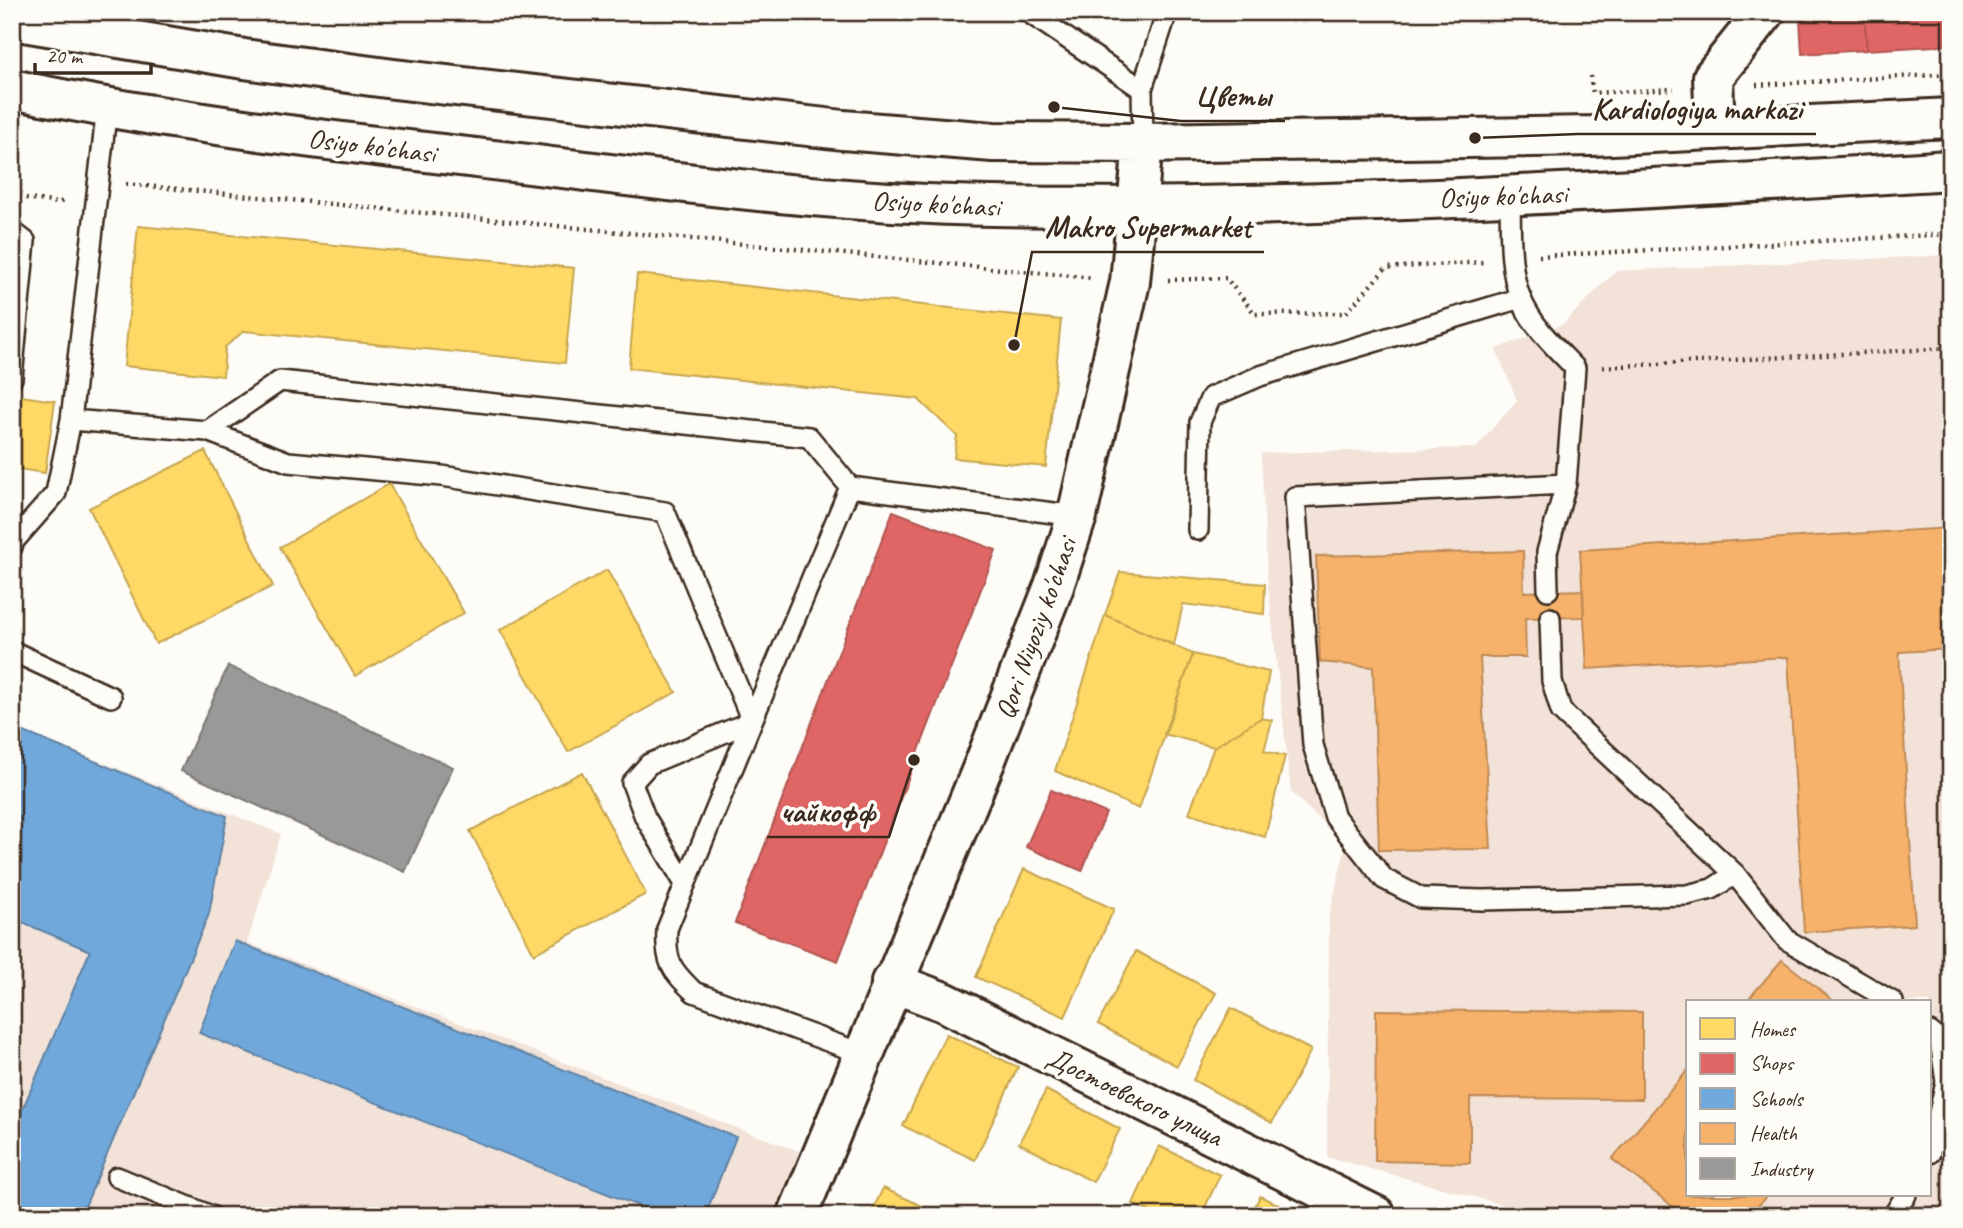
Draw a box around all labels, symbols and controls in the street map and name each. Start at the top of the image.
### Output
scale bar [35,32,150,76]
text: 20 m [46,43,84,69]
callout: Цветы [1181,70,1285,121]
text: Цветы [1195,77,1273,115]
callout: Kardiologiya markazi [1578,83,1816,134]
text: Kardiologiya markazi [1592,90,1806,129]
street label: Osiyo ko'chasi [306,120,441,171]
street label: Osiyo ko'chasi [1438,176,1571,215]
street label: Osiyo ko'chasi [871,183,1005,225]
callout: Makro Supermarket [1032,201,1264,252]
text: Makro Supermarket [1045,208,1254,246]
street label: Qori Niyoziy ko'chasi [987,529,1086,723]
callout: чайкофф [767,786,889,837]
text: чайкофф [781,793,877,831]
legend [1686,1000,1932,1196]
text: Homes [1750,1016,1797,1042]
street label: Достоевского улица [1041,1039,1230,1155]
text: Shops [1750,1050,1795,1076]
text: Schools [1750,1086,1804,1112]
text: Health [1750,1120,1798,1146]
text: Industry [1750,1156,1814,1182]

